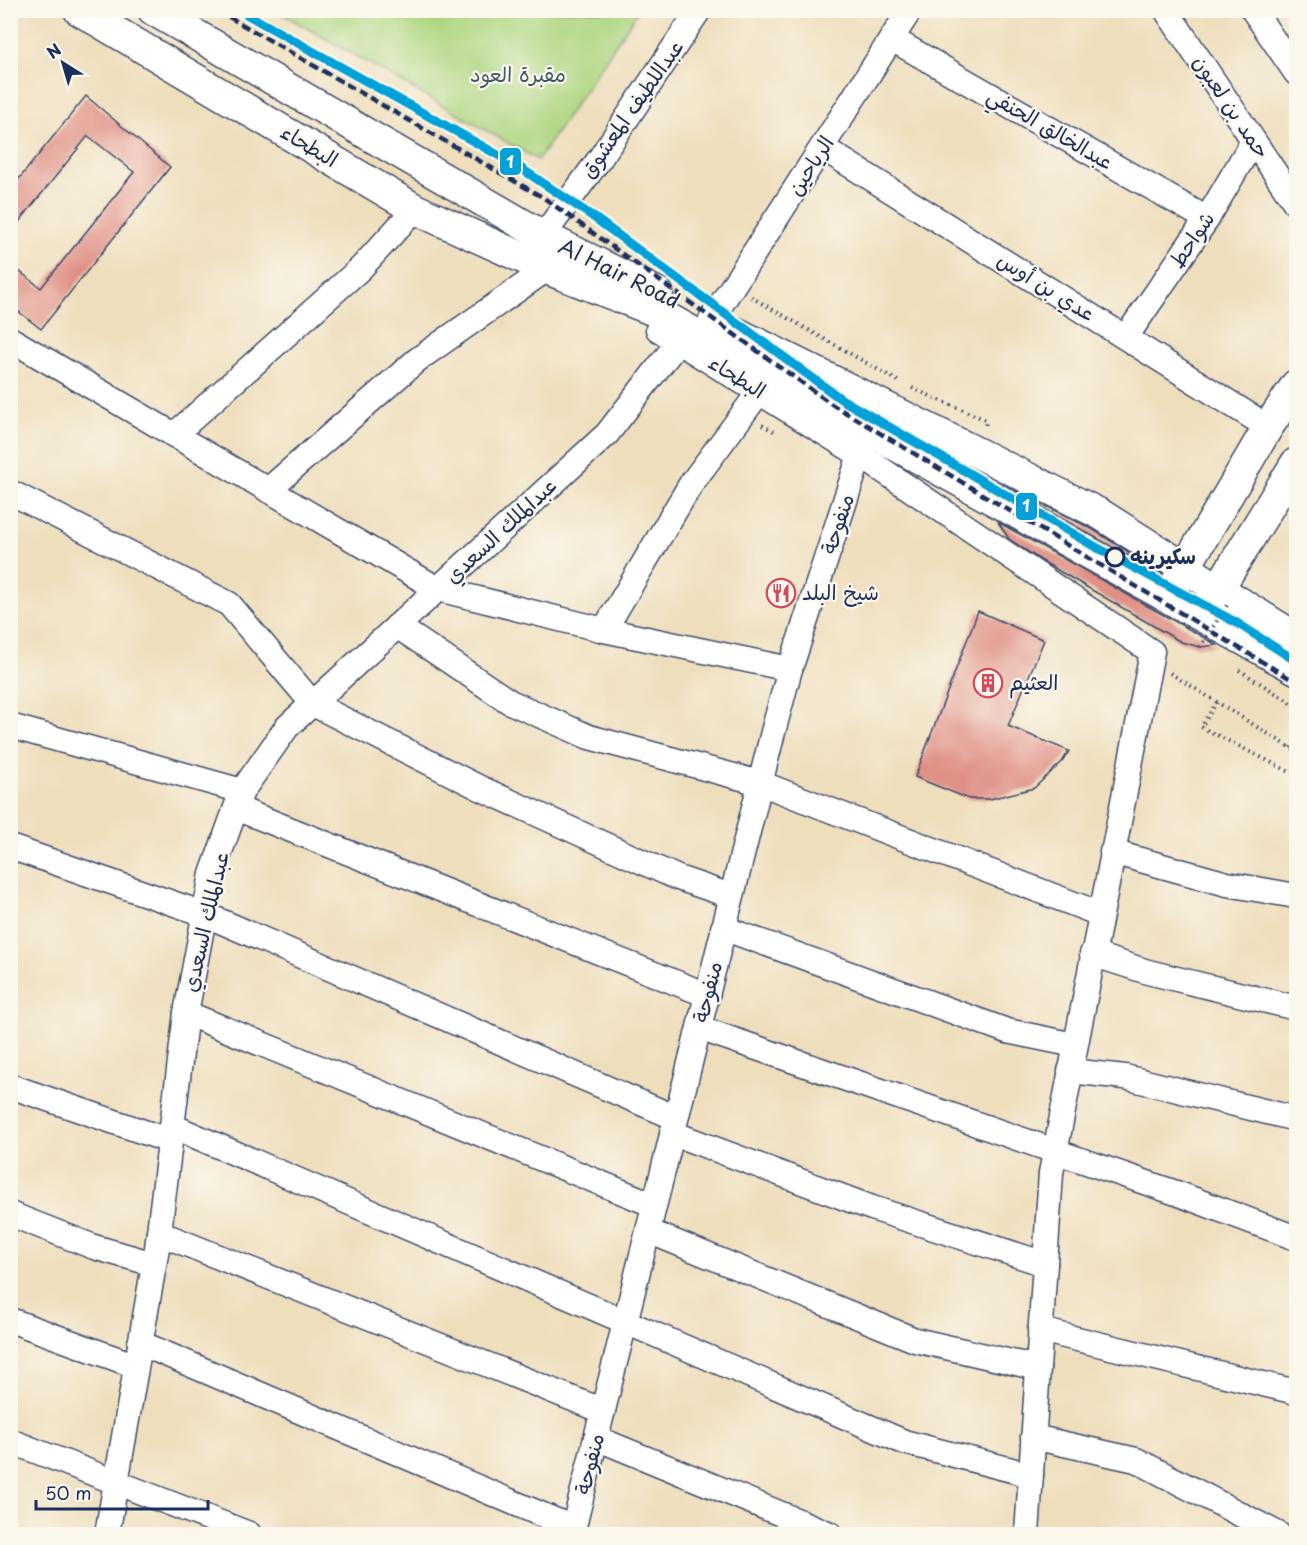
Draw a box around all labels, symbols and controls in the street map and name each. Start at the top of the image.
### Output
street label: عبداللطيف المعشوق [571,32,690,184]
north arrow [33,33,93,93]
text: N [41,37,66,64]
street label: حمد بن لعبون [1186,48,1279,164]
park label: مقبرة العود [470,57,566,89]
street label: عبدالخالق الحنفي [979,78,1120,181]
street label: البطحاء [275,115,345,174]
street label: الرياحين [778,129,841,201]
line badge: 1 [499,147,522,176]
text: 1 [506,149,514,173]
street label: شواحط [1160,204,1221,274]
street label: Al Hair Road [554,229,686,315]
street label: عدي بن أوس [991,243,1102,329]
street label: البطحاء [703,345,773,405]
street label: عبدالملك السعدي [436,469,564,591]
street label: منفوحة [811,489,861,558]
line badge: 1 [1015,492,1038,521]
text: 1 [1022,493,1030,517]
place label: سكيرينه [1130,539,1196,571]
marker: سكيرينه [1105,547,1125,567]
place label: شيخ البلد [802,575,879,607]
restaurant icon: شيخ البلد [765,577,797,609]
place label: العثيم [1009,665,1059,699]
building icon: العثيم [972,667,1004,699]
street label: عبدالملك السعدي [172,848,237,995]
street label: منفوحة [683,958,729,1025]
street label: منفوحة [565,1430,611,1497]
scale bar [36,1473,208,1511]
text: 50 m [45,1479,92,1506]

